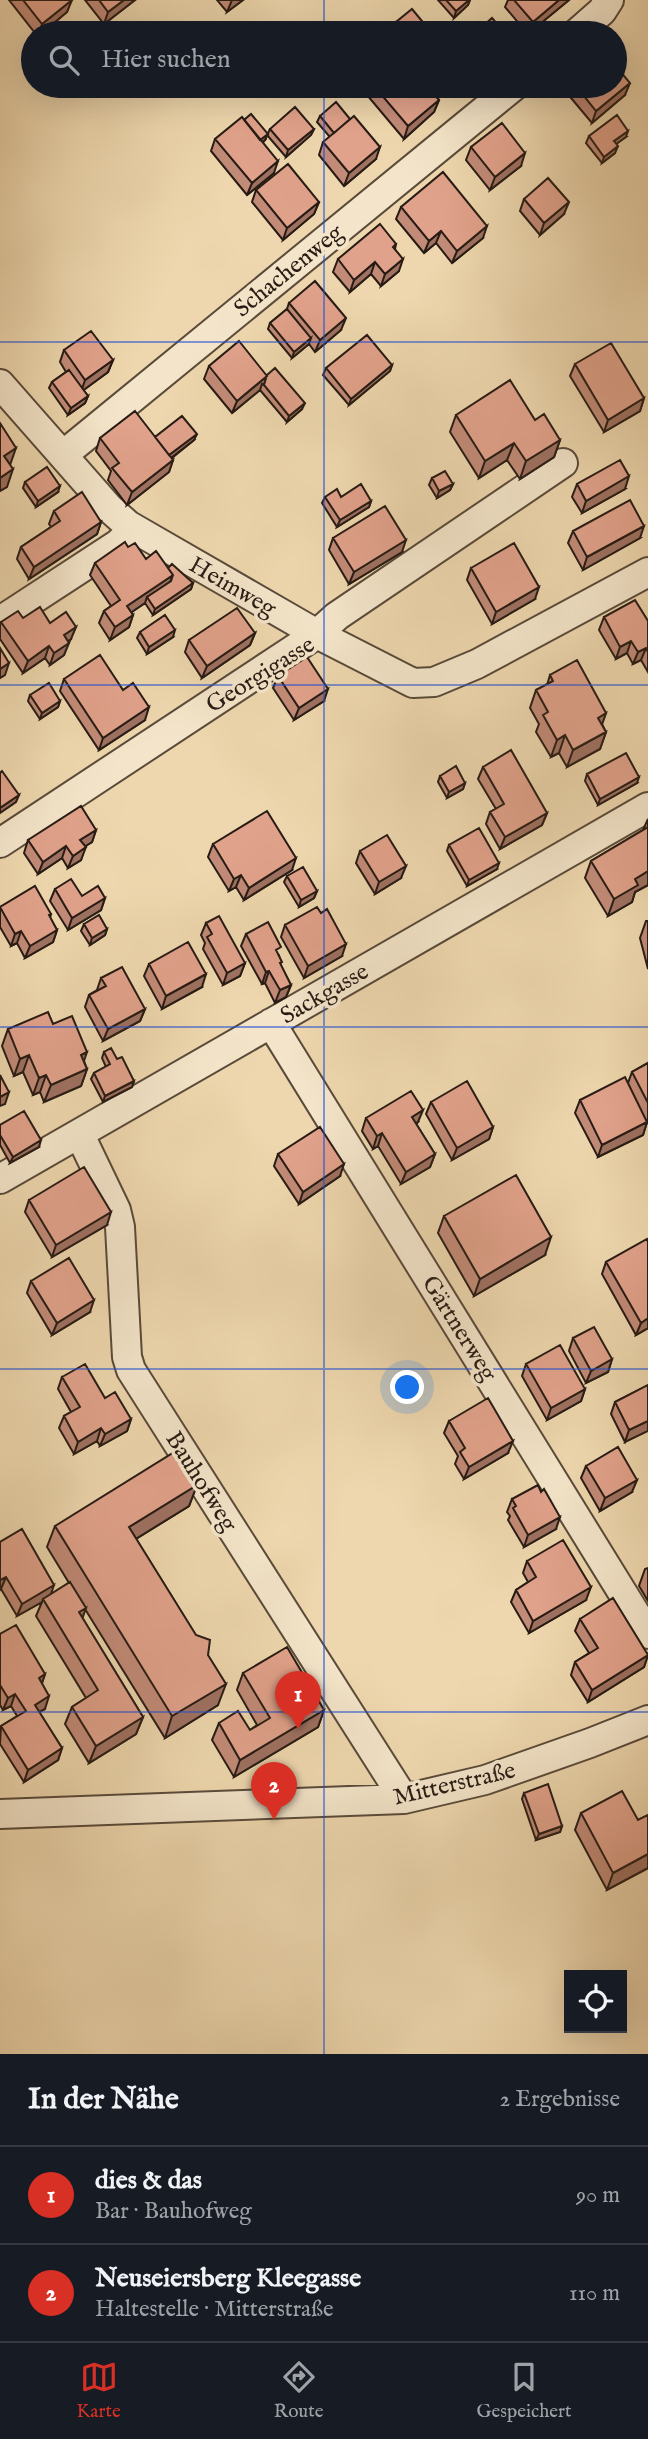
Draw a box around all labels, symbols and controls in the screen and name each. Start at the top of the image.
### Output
search box [21,21,627,98]
icon: search [45,41,83,79]
text: Hier suchen [101,43,231,76]
street label: Schachenweg [228,217,351,325]
street label: Heimweg [183,550,282,625]
street label: Georgigasse [201,630,321,721]
street label: Sackgasse [275,957,375,1032]
street label: Gärtnerweg [414,1270,504,1388]
your location [390,1370,424,1404]
street label: Bauhofweg [158,1426,244,1539]
pin: 1 [275,1671,321,1729]
street label: Mitterstraße [390,1755,518,1814]
pin: 2 [251,1762,297,1820]
map controls [564,1970,627,2033]
button: locate [564,1970,627,2033]
text: In der Nähe [28,2081,179,2119]
text: 2 Ergebnisse [499,2085,620,2114]
text: dies & das [95,2164,202,2197]
text: 1 [47,2181,55,2210]
text: 90 m [576,2181,620,2210]
text: Bar · Bauhofweg [95,2197,252,2226]
text: Neuseiersberg Kleegasse [95,2262,361,2295]
text: 2 [46,2279,56,2308]
text: 110 m [569,2279,620,2308]
text: Haltestelle · Mitterstraße [95,2295,333,2324]
tab: Karte [77,2358,121,2424]
tab: Route [274,2358,323,2424]
tab: Gespeichert [476,2358,571,2424]

